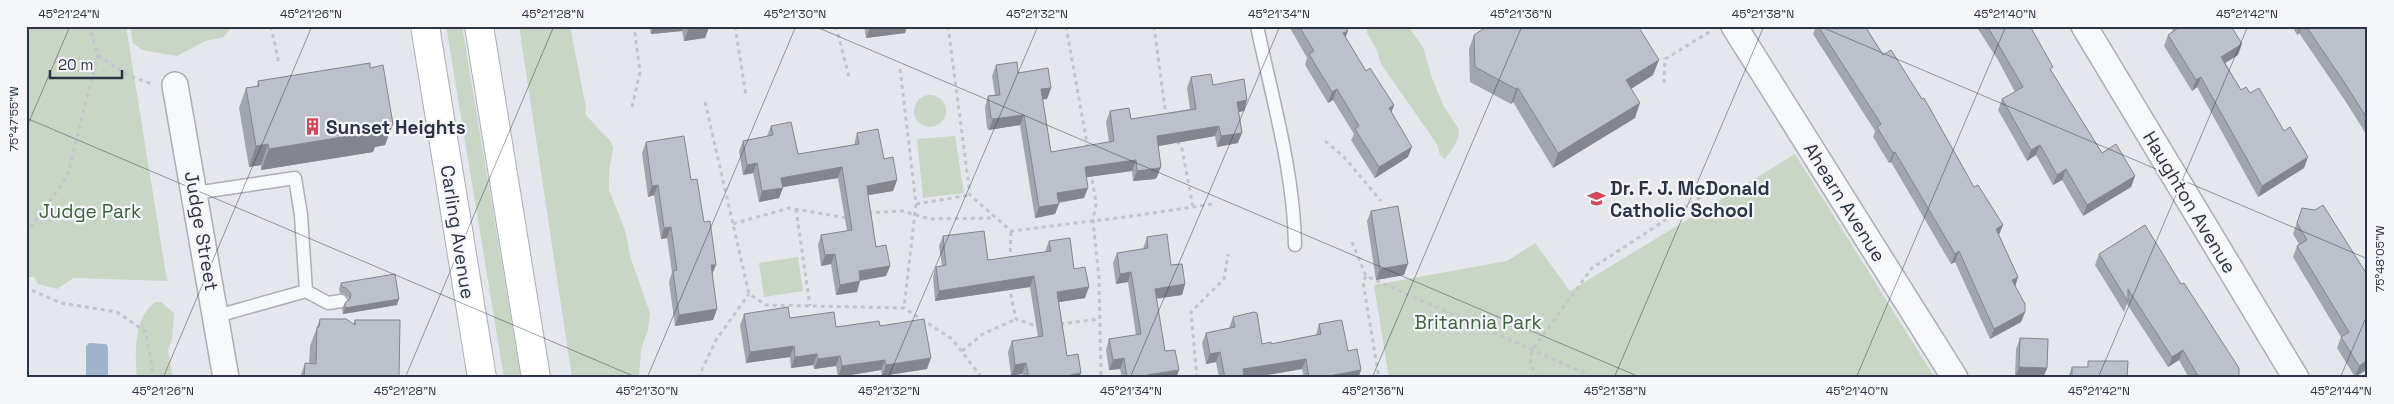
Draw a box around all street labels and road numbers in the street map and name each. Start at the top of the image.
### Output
street label: Haughton Avenue [2137,126,2242,278]
street label: Ahearn Avenue [1798,138,1891,267]
street label: Carling Avenue [435,163,480,301]
street label: Judge Street [179,169,224,293]

